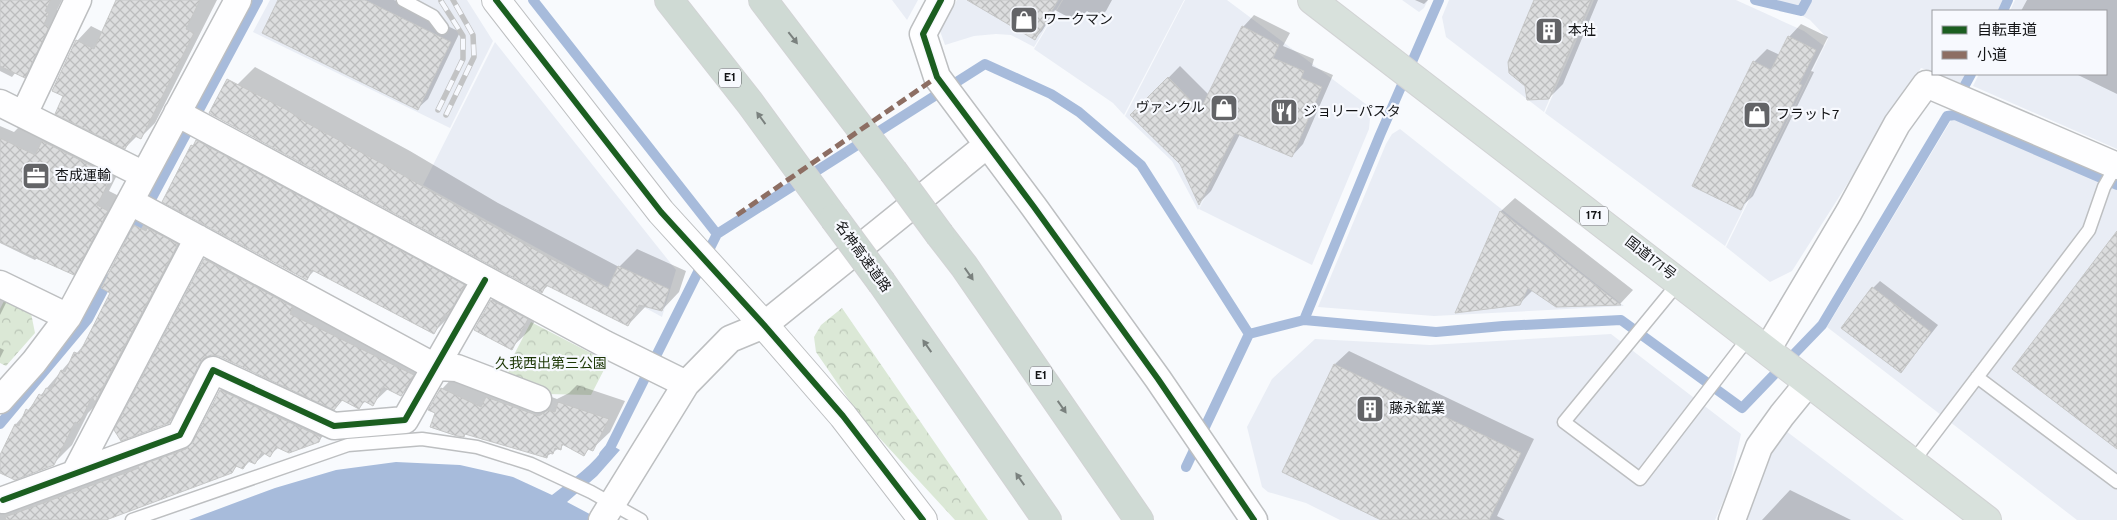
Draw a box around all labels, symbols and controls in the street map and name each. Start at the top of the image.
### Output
shop icon: ワークマン [1009,5,1039,35]
legend [1932,10,2107,75]
place label: ワークマン [1043,12,1113,29]
building icon: 本社 [1534,16,1564,46]
text: 自転車道 [1977,22,2037,41]
place label: 本社 [1568,23,1596,40]
one-way arrow [788,32,798,45]
text: 小道 [1977,47,2007,66]
road number: E1 [719,68,741,88]
shop icon: ヴァンクル [1209,93,1239,123]
restaurant icon: ジョリーパスタ [1269,97,1299,127]
place label: ヴァンクル [1135,100,1205,117]
shop icon: フラット7 [1742,100,1772,130]
place label: ジョリーパスタ [1303,104,1401,121]
place label: フラット7 [1776,107,1839,124]
one-way arrow [756,111,766,125]
office icon: 杏成運輸 [21,161,51,191]
place label: 杏成運輸 [55,167,111,185]
road number: 171 [1580,207,1608,226]
street label: 名神高速道路 [830,218,894,296]
street label: 国道171号 [1621,234,1679,284]
one-way arrow [964,267,974,281]
one-way arrow [922,339,932,353]
park label: 久我西出第三公園 [495,355,607,373]
road number: E1 [1030,366,1052,386]
building icon: 藤永鉱業 [1355,394,1385,424]
one-way arrow [1057,400,1067,414]
place label: 藤永鉱業 [1389,400,1445,418]
one-way arrow [1015,472,1025,486]

